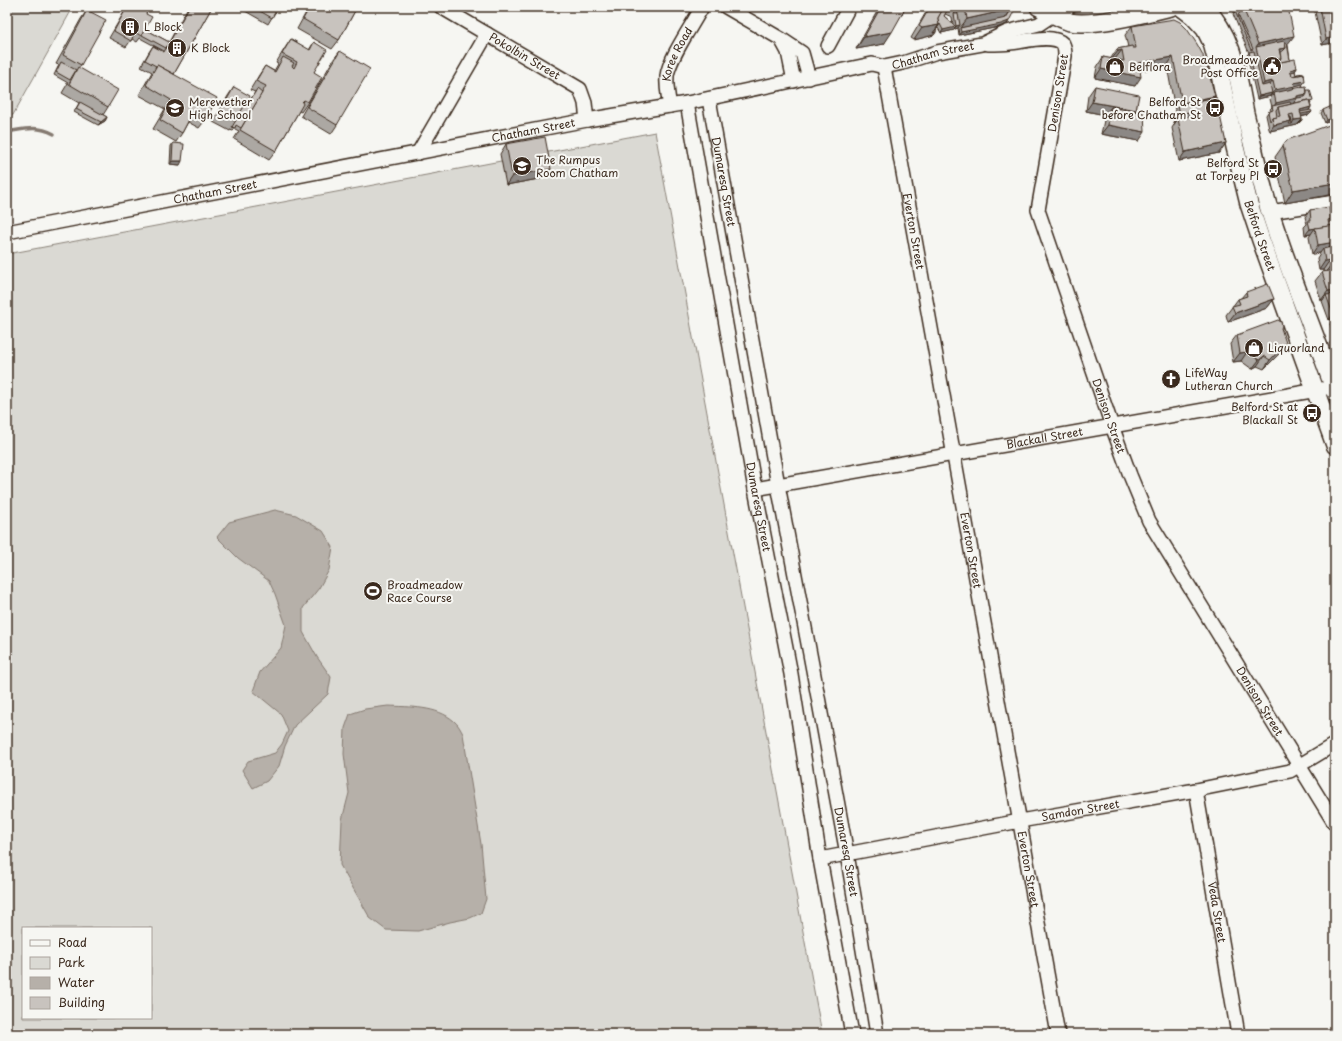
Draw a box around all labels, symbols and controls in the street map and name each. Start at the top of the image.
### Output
building icon: L Block [119,16,141,38]
place label: L Block [144,18,183,35]
street label: Koree Road [658,23,696,82]
street label: Pokolbin Street [486,28,564,84]
street label: Chatham Street [890,36,976,73]
building icon: K Block [166,37,188,59]
place label: K Block [191,39,231,56]
place label: Broadmeadow Post Office [1182,51,1258,81]
street label: Denison Street [1043,52,1072,133]
public building icon: Broadmeadow Post Office [1261,55,1283,77]
shop icon: Belflora [1104,56,1126,78]
place label: Belflora [1129,58,1171,75]
place label: Merewether High School [189,93,253,123]
place label: Belford St before Chatham St [1102,93,1202,123]
school or university icon: Merewether High School [164,97,186,119]
bus stop icon: Belford St before Chatham St [1204,97,1226,119]
street label: Chatham Street [490,113,577,146]
street label: Dumaresq Street [708,135,741,228]
place label: The Rumpus Room Chatham [536,151,618,181]
place label: Belford St at Torpey Pl [1196,154,1260,184]
school or university icon: The Rumpus Room Chatham [511,155,533,177]
bus stop icon: Belford St at Torpey Pl [1262,158,1284,180]
street label: Chatham Street [172,175,259,208]
street label: Everton Street [899,192,929,271]
street label: Belford Street [1240,198,1281,274]
shop icon: Liquorland [1243,337,1265,359]
place label: Liquorland [1268,339,1325,356]
place label: LifeWay Lutheran Church [1185,364,1273,394]
church icon: LifeWay Lutheran Church [1160,368,1182,390]
street label: Denison Street [1088,376,1131,456]
place label: Belford St at Blackall St [1231,398,1299,428]
bus stop icon: Belford St at Blackall St [1301,402,1323,424]
street label: Blackall Street [1005,422,1085,453]
street label: Dumaresq Street [742,460,776,553]
street label: Everton Street [956,511,987,590]
place label: Broadmeadow Race Course [387,576,463,606]
sports icon: Broadmeadow Race Course [362,580,384,602]
street label: Denison Street [1232,663,1288,739]
street label: Samdon Street [1040,795,1121,825]
street label: Dumaresq Street [830,805,863,898]
street label: Everton Street [1014,830,1044,909]
street label: Veda Street [1204,880,1231,944]
legend [22,927,152,1019]
text: Road [58,933,87,951]
text: Park [58,953,85,971]
text: Water [58,973,95,991]
text: Building [58,993,105,1011]

